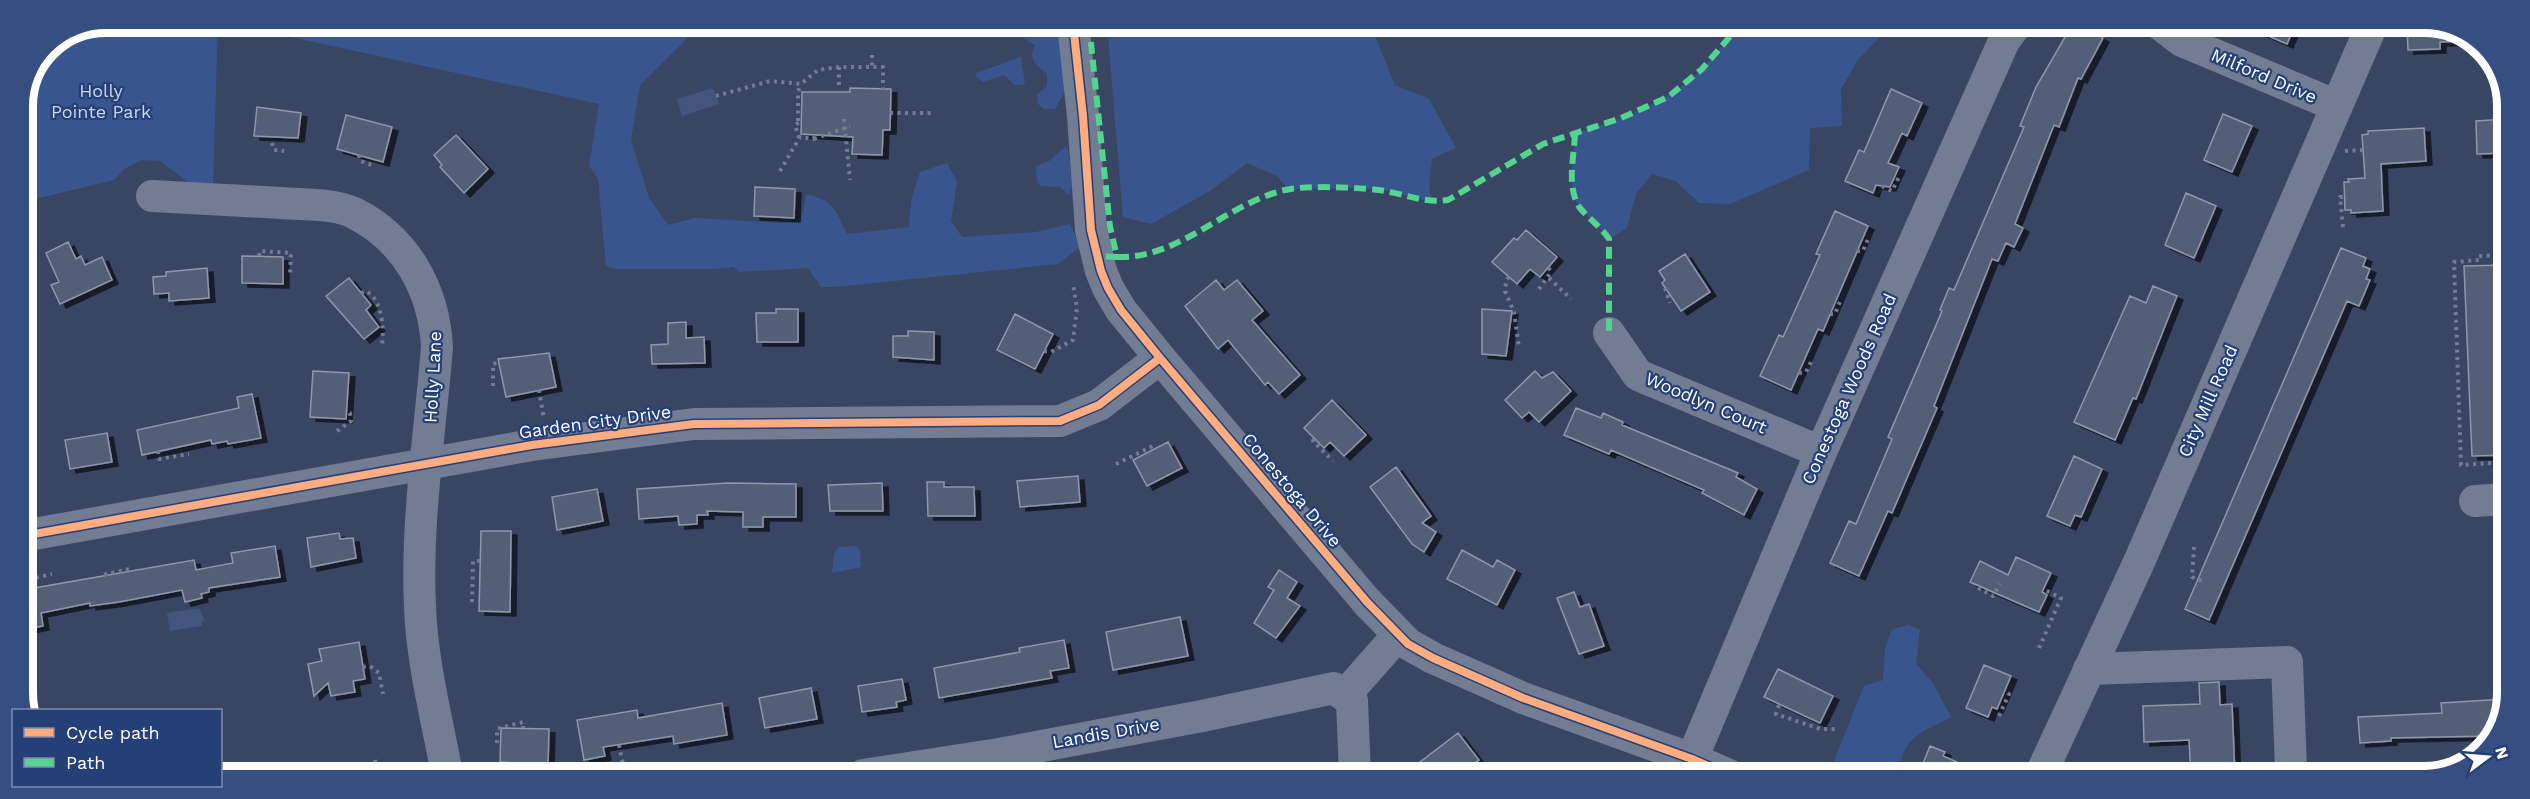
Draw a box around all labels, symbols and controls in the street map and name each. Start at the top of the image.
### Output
street label: Milford Drive [2208,44,2320,107]
park label: Holly Pointe Park [51,80,151,122]
street label: Conestoga Woods Road [1797,290,1900,487]
street label: Holly Lane [420,331,445,423]
street label: City Mill Road [2173,342,2242,460]
street label: Woodlyn Court [1642,368,1770,438]
street label: Garden City Drive [517,400,672,443]
street label: Conestoga Drive [1238,428,1346,551]
legend [12,709,222,787]
street label: Landis Drive [1051,713,1161,752]
text: Cycle path [66,722,160,743]
north arrow [2458,727,2518,787]
text: N [2491,745,2513,761]
text: Path [66,752,106,773]

